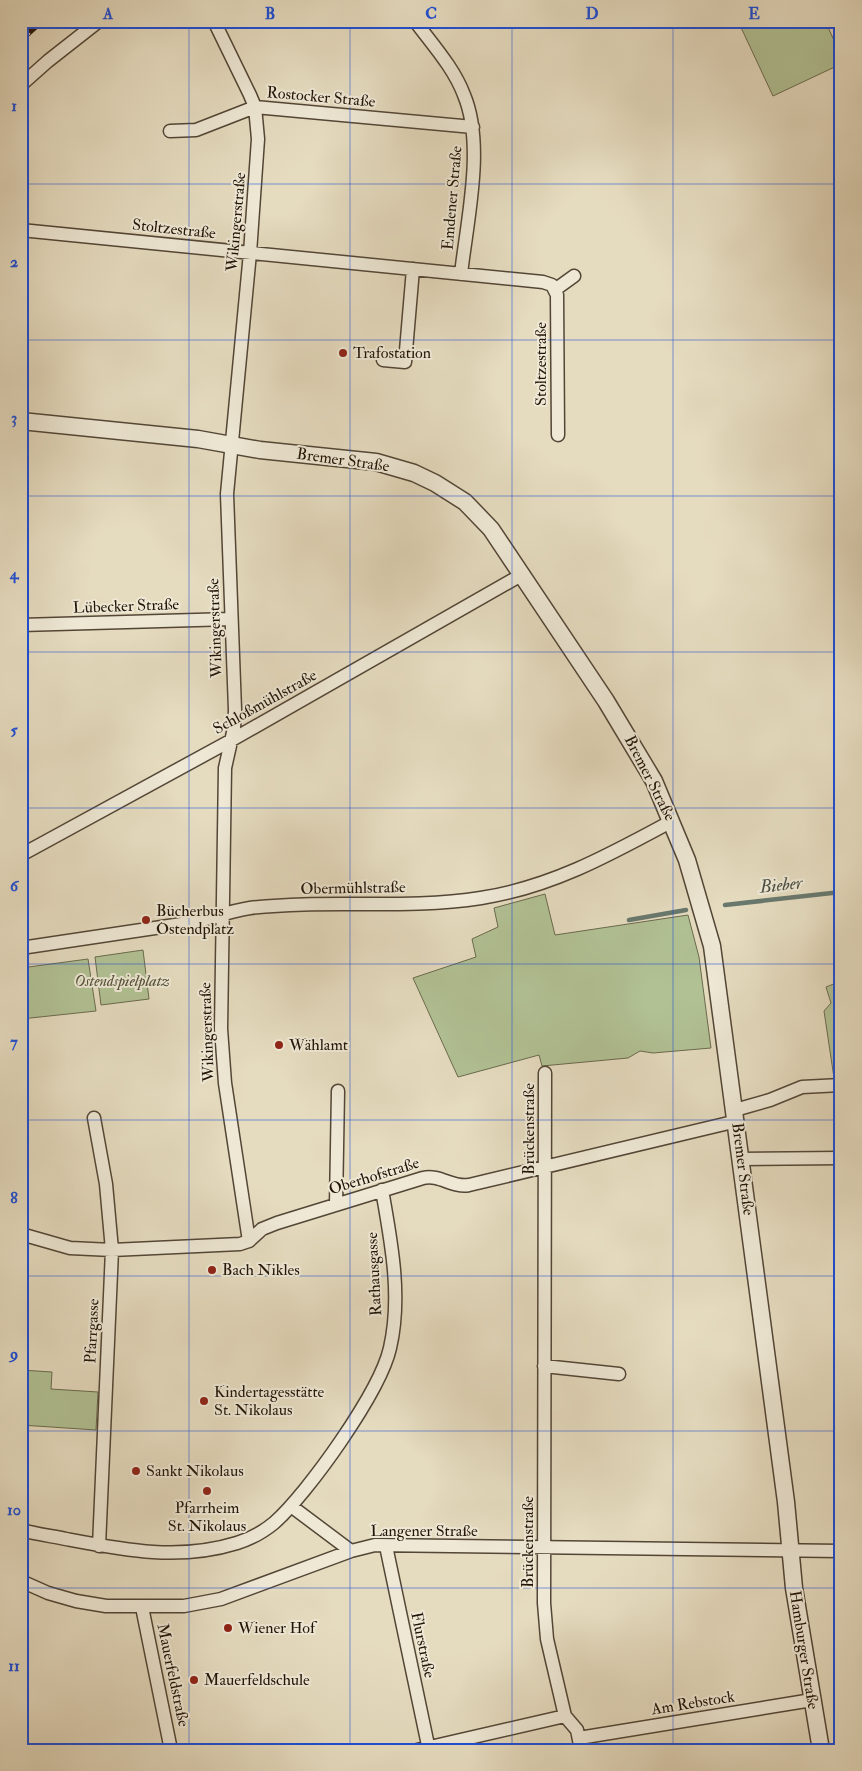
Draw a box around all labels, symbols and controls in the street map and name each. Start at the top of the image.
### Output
text: A [102,4,114,24]
text: B [265,4,275,24]
text: C [425,4,437,24]
text: D [585,4,599,24]
text: E [748,4,760,24]
street label: Rostocker Straße [266,82,377,112]
text: 1 [11,96,17,116]
street label: Emdener Straße [437,145,467,251]
street label: Wikingerstraße [222,171,250,274]
street label: Stoltzestraße [131,215,217,243]
text: 2 [10,252,18,272]
street label: Stoltzestraße [531,322,551,406]
place label: Trafostation [353,343,431,363]
marker: Trafostation [337,347,349,359]
text: 3 [11,408,17,428]
street label: Bremer Straße [295,444,391,476]
text: 4 [9,564,20,584]
street label: Wikingerstraße [203,577,227,679]
street label: Lübecker Straße [73,594,180,618]
street label: Schloßmühlstraße [210,665,321,739]
text: 5 [10,720,18,740]
street label: Bremer Straße [620,732,680,824]
water label: Bieber [757,871,805,899]
text: 6 [10,876,20,896]
street label: Obermühlstraße [300,877,406,899]
place label: Bücherbus Ostendplatz [156,901,234,940]
marker: Bücherbus Ostendplatz [140,914,152,926]
park label: Ostendspielplatz [74,971,170,991]
street label: Wikingerstraße [195,981,219,1083]
text: 7 [10,1032,18,1052]
place label: Wählamt [288,1035,348,1055]
marker: Wählamt [273,1039,285,1051]
street label: Brückenstraße [519,1083,539,1175]
street label: Bremer Straße [727,1121,759,1217]
street label: Oberhofstraße [326,1153,422,1199]
text: 8 [10,1188,18,1208]
street label: Rathausgasse [362,1231,386,1316]
place label: Bach Nikles [222,1260,300,1280]
marker: Bach Nikles [206,1264,218,1276]
street label: Pfarrgasse [80,1298,104,1364]
text: 9 [8,1344,18,1364]
place label: Kindertagesstätte St. Nikolaus [214,1382,325,1420]
marker: Kindertagesstätte St. Nikolaus [198,1395,210,1407]
place label: Sankt Nikolaus [146,1461,244,1481]
marker: Sankt Nikolaus [130,1465,142,1477]
marker: Pfarrheim St. Nikolaus [201,1485,213,1497]
street label: Brückenstraße [518,1496,538,1588]
place label: Pfarrheim St. Nikolaus [168,1498,246,1536]
text: 10 [7,1500,21,1520]
street label: Langener Straße [370,1521,478,1541]
street label: Hamburger Straße [785,1589,823,1711]
street label: Flurstraße [406,1610,440,1680]
place label: Wiener Hof [237,1618,318,1638]
street label: Mauerfeldstraße [152,1622,194,1729]
marker: Wiener Hof [222,1622,234,1634]
text: 11 [8,1656,20,1676]
place label: Mauerfeldschule [204,1670,310,1690]
marker: Mauerfeldschule [188,1674,200,1686]
street label: Am Rebstock [649,1686,737,1720]

